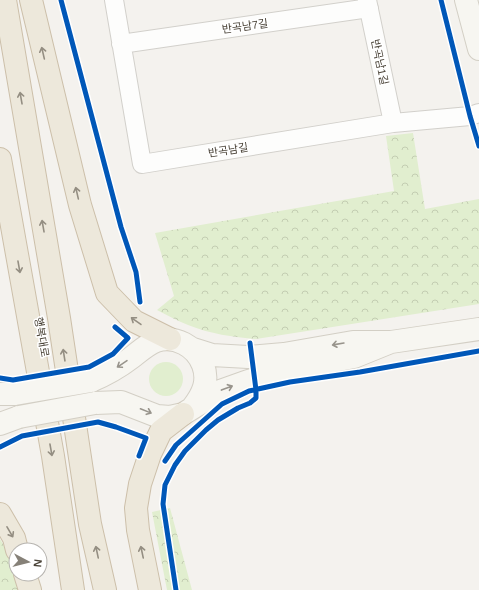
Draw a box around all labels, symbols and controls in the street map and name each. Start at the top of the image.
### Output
street label: 반곡남7길 [221,17,269,35]
street label: 반곡남1길 [369,38,391,86]
one-way arrow [39,47,47,60]
one-way arrow [17,92,25,105]
street label: 반곡남길 [207,141,249,159]
one-way arrow [72,187,80,200]
one-way arrow [39,220,47,233]
one-way arrow [15,260,23,273]
street label: 행복대로 [33,316,51,358]
one-way arrow [130,317,141,325]
one-way arrow [332,341,345,349]
one-way arrow [60,348,68,361]
one-way arrow [116,361,128,369]
one-way arrow [221,384,233,392]
one-way arrow [139,408,151,416]
one-way arrow [48,443,56,456]
one-way arrow [7,526,15,538]
north arrow [8,542,48,582]
one-way arrow [92,546,100,559]
one-way arrow [138,546,146,559]
text: N [31,559,44,568]

